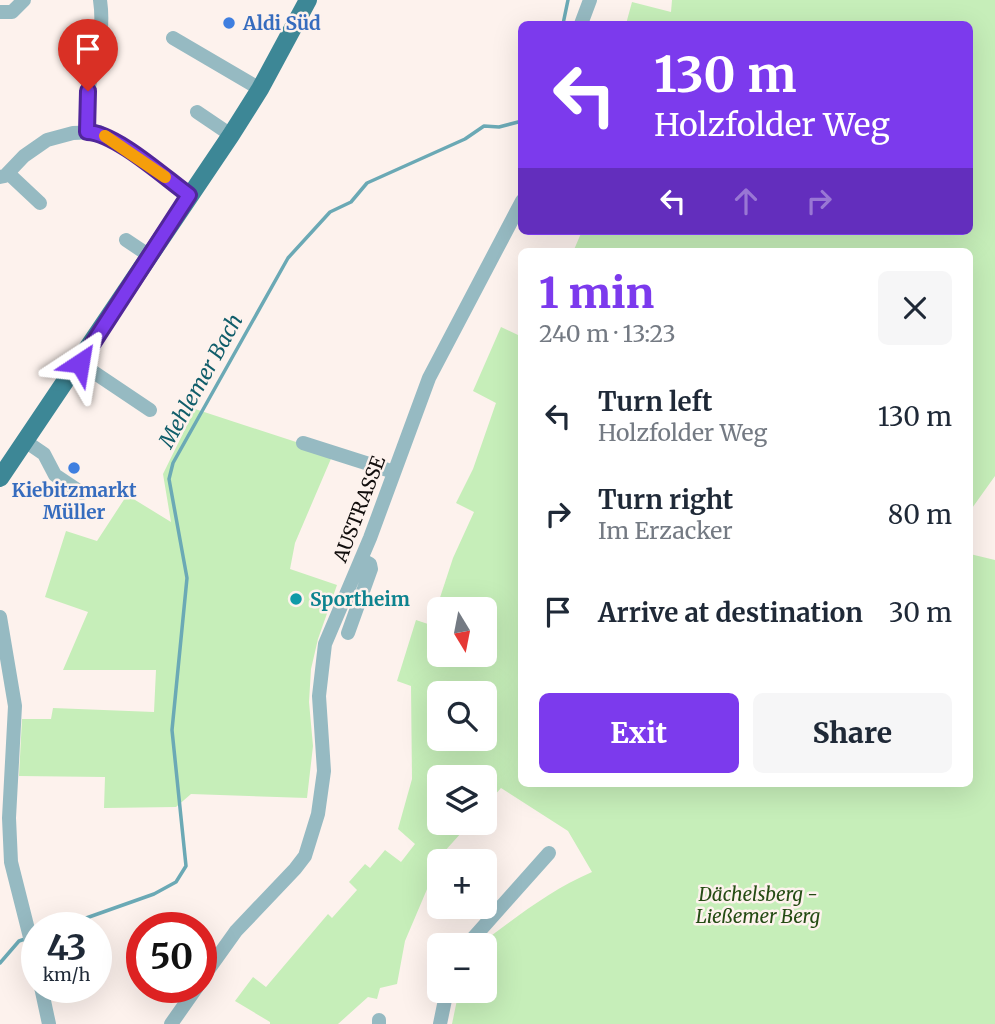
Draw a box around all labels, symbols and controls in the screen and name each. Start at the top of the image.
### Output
place label: Aldi Süd [242,11,321,35]
marker: Aldi Süd [221,15,237,31]
pin [58,19,118,91]
icon: arrive [69,30,107,68]
text: 130 m [654,44,797,105]
icon: left [539,49,630,140]
text: Holzfolder Weg [654,105,890,145]
icon: left [654,182,692,220]
icon: ahead [727,182,765,220]
icon: right [800,182,838,220]
text: 1 min [539,267,654,319]
button: close [878,271,952,345]
water label: Mehlemer Bach [152,309,249,453]
text: 240 m · 13:23 [539,319,676,348]
position arrow [43,326,117,400]
text: Turn left [598,385,712,418]
icon: left [539,397,577,435]
text: 130 m [878,400,952,433]
text: Holzfolder Weg [598,418,768,447]
street label: AUSTRASSE [327,452,390,567]
marker: Kiebitzmarkt Müller [66,460,82,476]
place label: Kiebitzmarkt Müller [11,478,137,524]
text: Turn right [598,483,733,516]
icon: right [539,495,577,533]
text: 80 m [888,498,952,531]
text: Im Erzacker [598,516,733,545]
place label: Sportheim [310,587,410,611]
marker: Sportheim [288,591,304,607]
icon: arrive [539,593,577,631]
text: Arrive at destination [598,596,863,629]
text: 30 m [889,596,952,629]
north arrow [427,597,497,667]
map controls [427,597,497,1003]
button: search [427,681,497,751]
button: Exit [539,693,739,773]
button: Share [753,693,952,773]
button: layers [427,765,497,835]
button: + [427,849,497,919]
park label: Dächelsberg - Ließemer Berg [696,882,821,928]
speed limit sign: 50 [126,912,217,1003]
text: 43 [46,926,87,970]
button: − [427,933,497,1003]
text: km/h [43,963,90,986]

